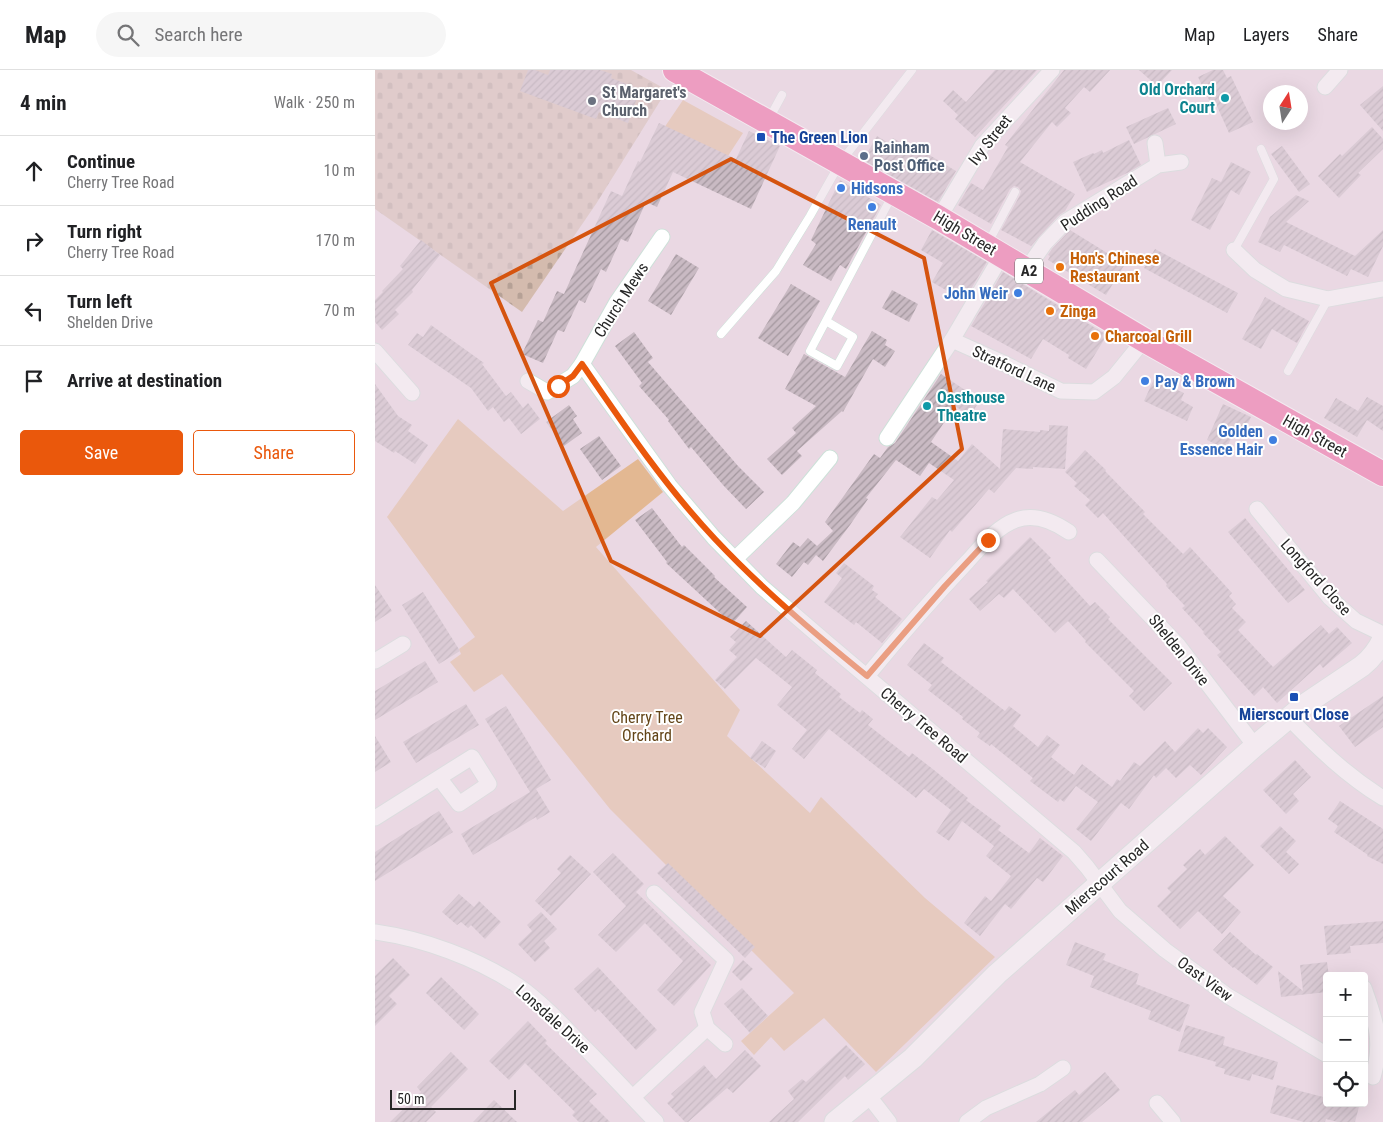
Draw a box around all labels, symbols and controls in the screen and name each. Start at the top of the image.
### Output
search box [96,12,446,57]
text: Map [25,21,66,49]
icon: search [114,21,142,49]
text: Search here [154,23,243,46]
text: Map [1184,24,1215,45]
text: Layers [1243,24,1290,45]
text: Share [1318,24,1358,45]
place label: Old Orchard Court [1139,80,1215,117]
place label: St Margaret's Church [602,83,686,120]
north arrow [1263,85,1308,130]
text: 4 min [20,91,67,115]
marker: Old Orchard Court [1219,92,1231,104]
text: Walk · 250 m [274,93,355,112]
marker: St Margaret's Church [586,95,598,107]
street label: Ivy Street [964,111,1016,169]
place label: The Green Lion [771,128,868,147]
marker: The Green Lion [755,131,767,143]
place label: Rainham Post Office [874,138,945,175]
text: Continue [67,150,135,173]
marker: Rainham Post Office [858,150,870,162]
icon: ahead [20,157,48,185]
text: 10 m [323,161,355,180]
street label: Pudding Road [1057,171,1141,235]
text: Cherry Tree Road [67,173,174,192]
place label: Hidsons [851,179,903,198]
marker: Hidsons [835,182,847,194]
marker: Renault [866,201,878,213]
street label: High Street [930,207,1000,259]
place label: Renault [848,215,896,234]
text: Turn right [67,220,142,243]
icon: right [20,227,48,255]
text: 170 m [316,231,355,250]
text: Cherry Tree Road [67,243,174,262]
place label: Hon's Chinese Restaurant [1070,249,1160,286]
road number: A2 [1015,258,1043,284]
street label: Church Mews [590,259,652,341]
marker: Hon's Chinese Restaurant [1054,261,1066,273]
place label: John Weir [944,284,1008,303]
marker: John Weir [1012,287,1024,299]
text: Turn left [67,290,132,313]
icon: left [20,297,48,325]
text: 70 m [323,301,355,320]
place label: Zinga [1060,302,1096,321]
marker: Zinga [1044,305,1056,317]
text: Shelden Drive [67,313,153,332]
place label: Charcoal Grill [1105,327,1192,346]
marker: Charcoal Grill [1089,330,1101,342]
street label: Stratford Lane [969,341,1059,397]
icon: arrive [20,367,48,395]
text: Arrive at destination [67,369,222,392]
place label: Pay & Brown [1155,372,1235,391]
route start [547,375,570,398]
marker: Pay & Brown [1139,375,1151,387]
place label: Oasthouse Theatre [937,388,1005,425]
marker: Oasthouse Theatre [921,400,933,412]
street label: High Street [1280,411,1351,461]
place label: Golden Essence Hair [1180,422,1263,459]
button: Save [20,430,183,475]
button: Share [193,430,355,475]
marker: Golden Essence Hair [1267,434,1279,446]
route end [977,529,1000,552]
street label: Longford Close [1277,535,1355,619]
street label: Shelden Drive [1145,611,1213,689]
street label: Cherry Tree Road [877,683,971,767]
marker: Mierscourt Close [1288,691,1300,703]
place label: Mierscourt Close [1239,705,1349,724]
park label: Cherry Tree Orchard [611,708,683,745]
street label: Mierscourt Road [1061,836,1153,918]
street label: Oast View [1174,953,1236,1005]
map controls [1323,972,1368,1107]
button: + [1323,972,1368,1017]
street label: Lonsdale Drive [512,981,594,1057]
button: − [1323,1017,1368,1062]
button: locate [1323,1062,1368,1107]
scale bar [390,1087,516,1110]
text: 50 m [397,1091,425,1107]

